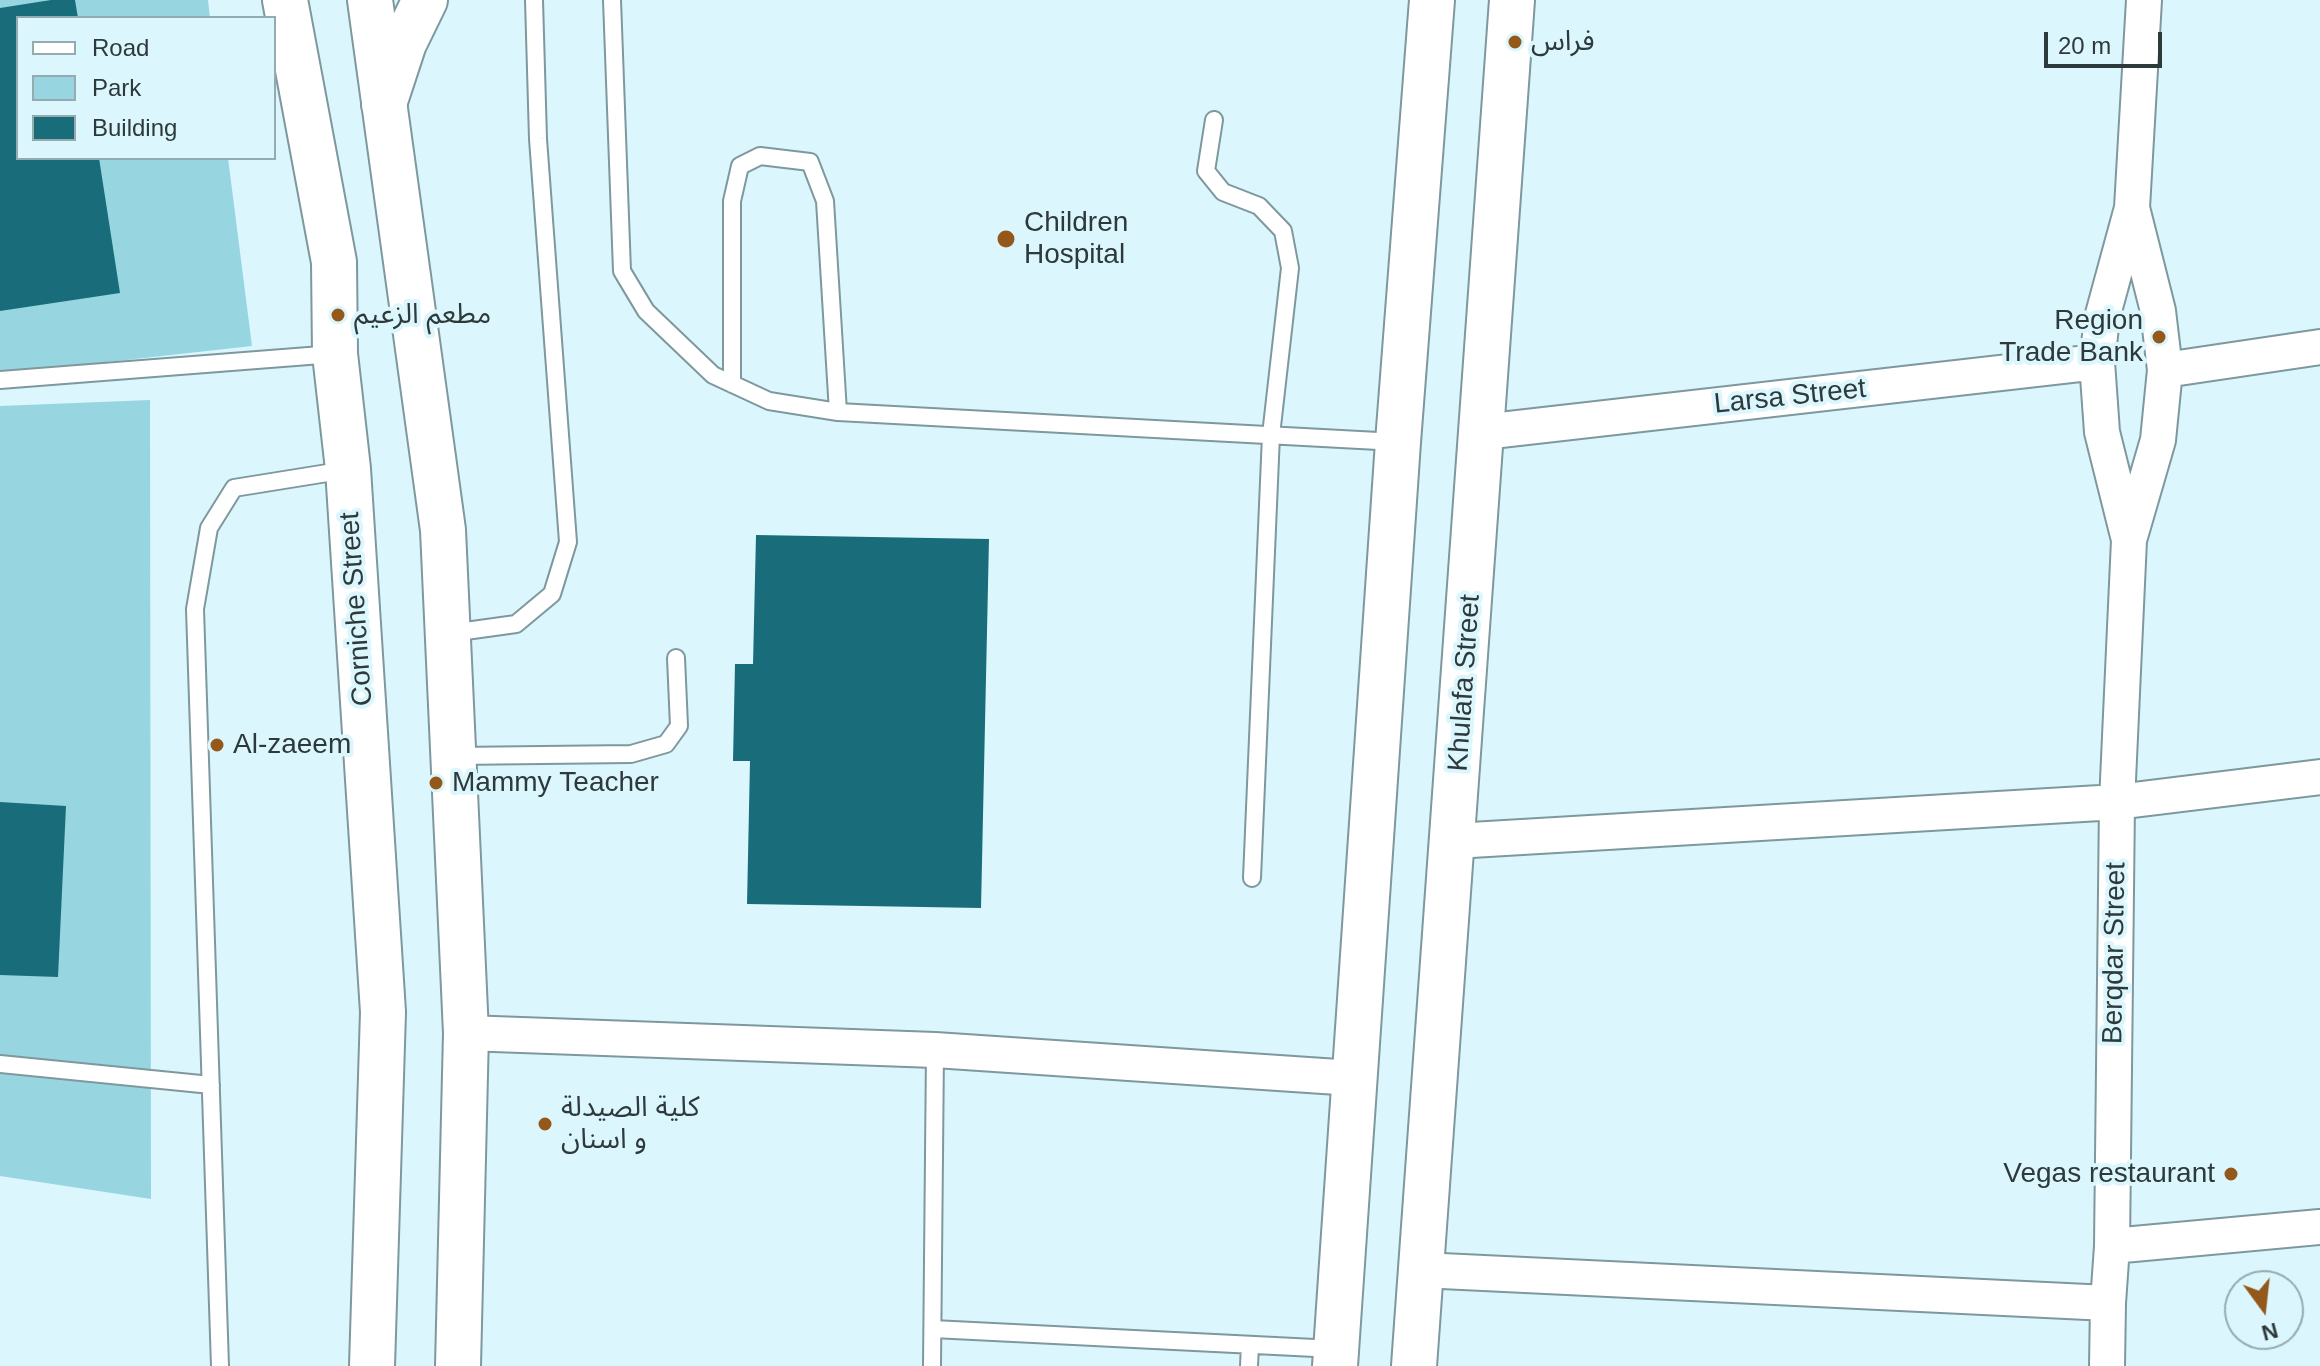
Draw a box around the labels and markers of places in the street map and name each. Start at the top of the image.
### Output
place label: فراس [1531,25,1594,59]
marker: فراس [1506,33,1524,51]
place label: Children Hospital [1024,206,1128,272]
marker: Children Hospital [995,228,1017,250]
place label: مطعم الزعيم [354,298,491,332]
place label: Region Trade Bank [1999,304,2143,370]
marker: مطعم الزعيم [329,306,347,324]
marker: Region Trade Bank [2150,328,2168,346]
place label: Al-zaeem [233,728,351,762]
marker: Al-zaeem [208,736,226,754]
place label: Mammy Teacher [452,766,659,800]
marker: Mammy Teacher [427,774,445,792]
place label: كلية الصيدلة و اسنان [561,1091,700,1157]
marker: كلية الصيدلة و اسنان [536,1115,554,1133]
place label: Vegas restaurant [2003,1157,2215,1191]
marker: Vegas restaurant [2222,1165,2240,1183]

